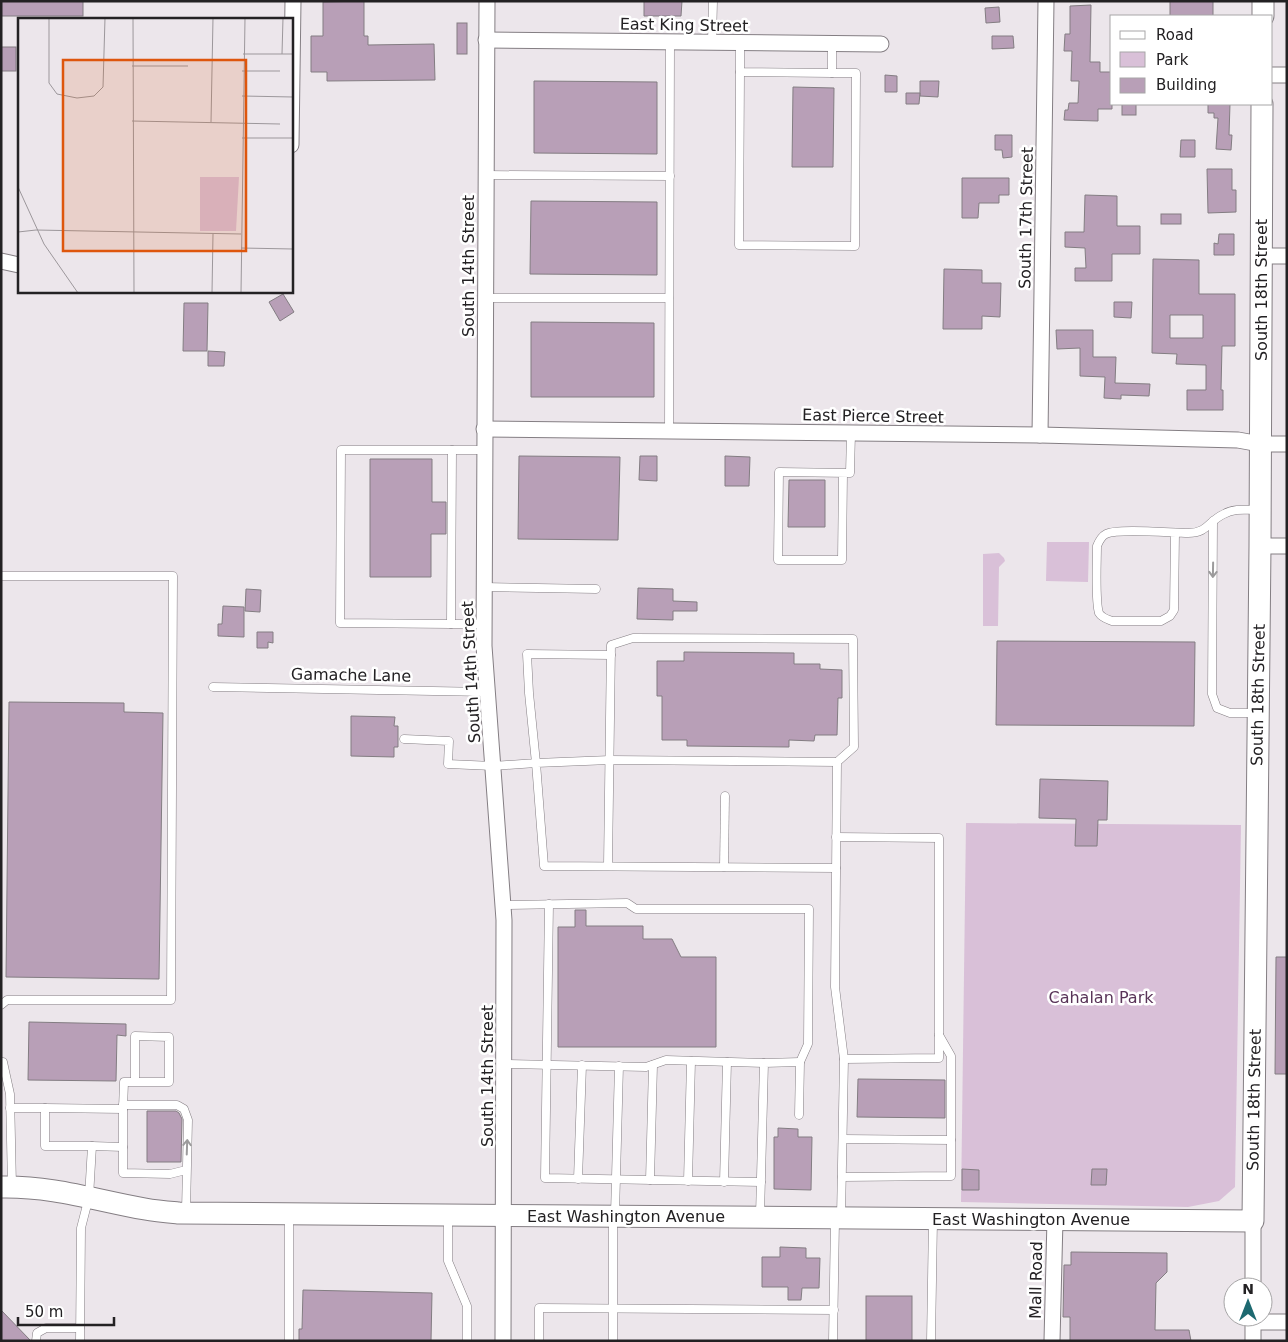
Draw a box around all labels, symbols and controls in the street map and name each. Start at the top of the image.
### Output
street label: East King Street [620,14,748,36]
legend [1110,15,1273,105]
inset map [18,18,292,292]
text: Road [1156,26,1194,44]
text: Park [1156,51,1189,69]
text: Building [1156,76,1217,94]
street label: South 17th Street [1015,147,1037,289]
street label: South 14th Street [459,195,478,337]
street label: South 18th Street [1252,219,1271,361]
street label: East Pierce Street [802,405,944,427]
one-way arrow [1208,562,1218,578]
street label: South 14th Street [458,601,484,743]
street label: South 18th Street [1247,624,1269,766]
street label: Gamache Lane [291,664,411,686]
park label: Cahalan Park [1049,988,1154,1007]
street label: South 14th Street [478,1005,497,1147]
street label: South 18th Street [1243,1029,1265,1171]
one-way arrow [182,1139,192,1155]
street label: East Washington Avenue [527,1207,725,1226]
street label: East Washington Avenue [932,1210,1130,1229]
street label: Mall Road [1026,1241,1046,1319]
north arrow [1223,1277,1273,1327]
text: N [1242,1281,1254,1297]
scale bar [18,1294,114,1326]
text: 50 m [25,1303,63,1321]

